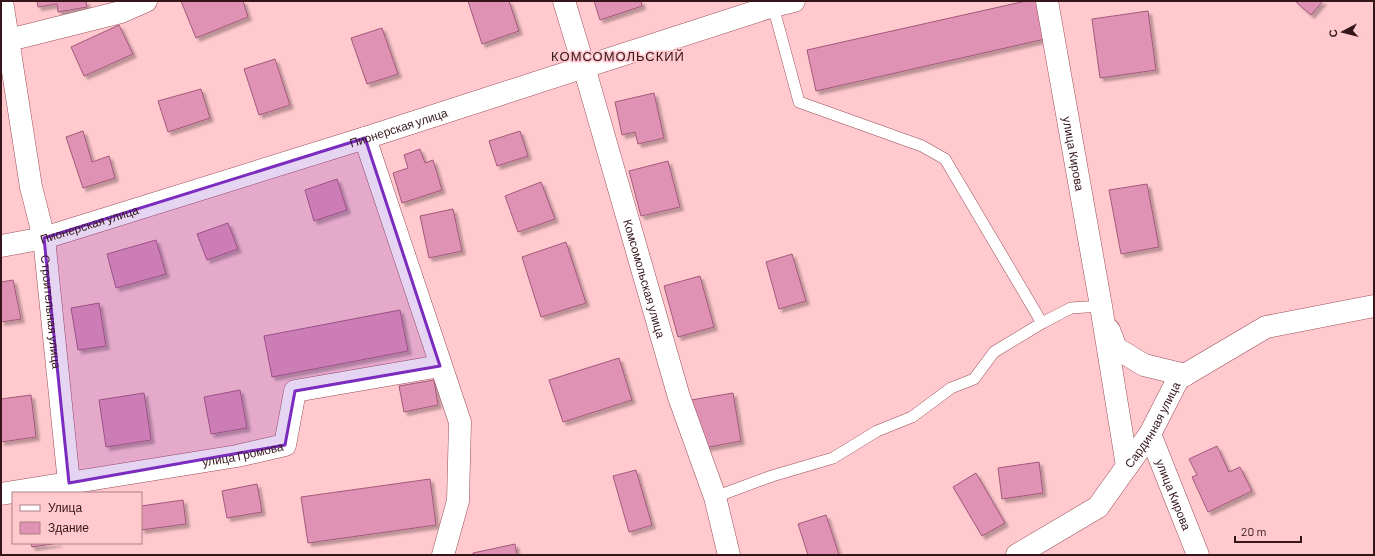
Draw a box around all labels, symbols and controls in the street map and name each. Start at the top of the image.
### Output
north arrow [1323,12,1363,52]
text: С [1326,28,1340,38]
district label: КОМСОМОЛЬСКИЙ [551,48,685,64]
street label: Пионерская улица [348,105,449,149]
street label: улица Кирова [1060,115,1088,192]
street label: Пионерская улица [38,202,140,246]
street label: Комсомольская улица [621,217,669,340]
street label: Строительная улица [39,254,64,370]
street label: Сардинная улица [1121,379,1183,470]
street label: улица Громова [201,439,285,470]
street label: улица Кирова [1153,457,1195,532]
legend [12,492,142,544]
text: Улица [48,500,82,515]
scale bar [1235,518,1301,544]
text: Здание [48,520,89,535]
text: 20 m [1241,524,1267,538]

